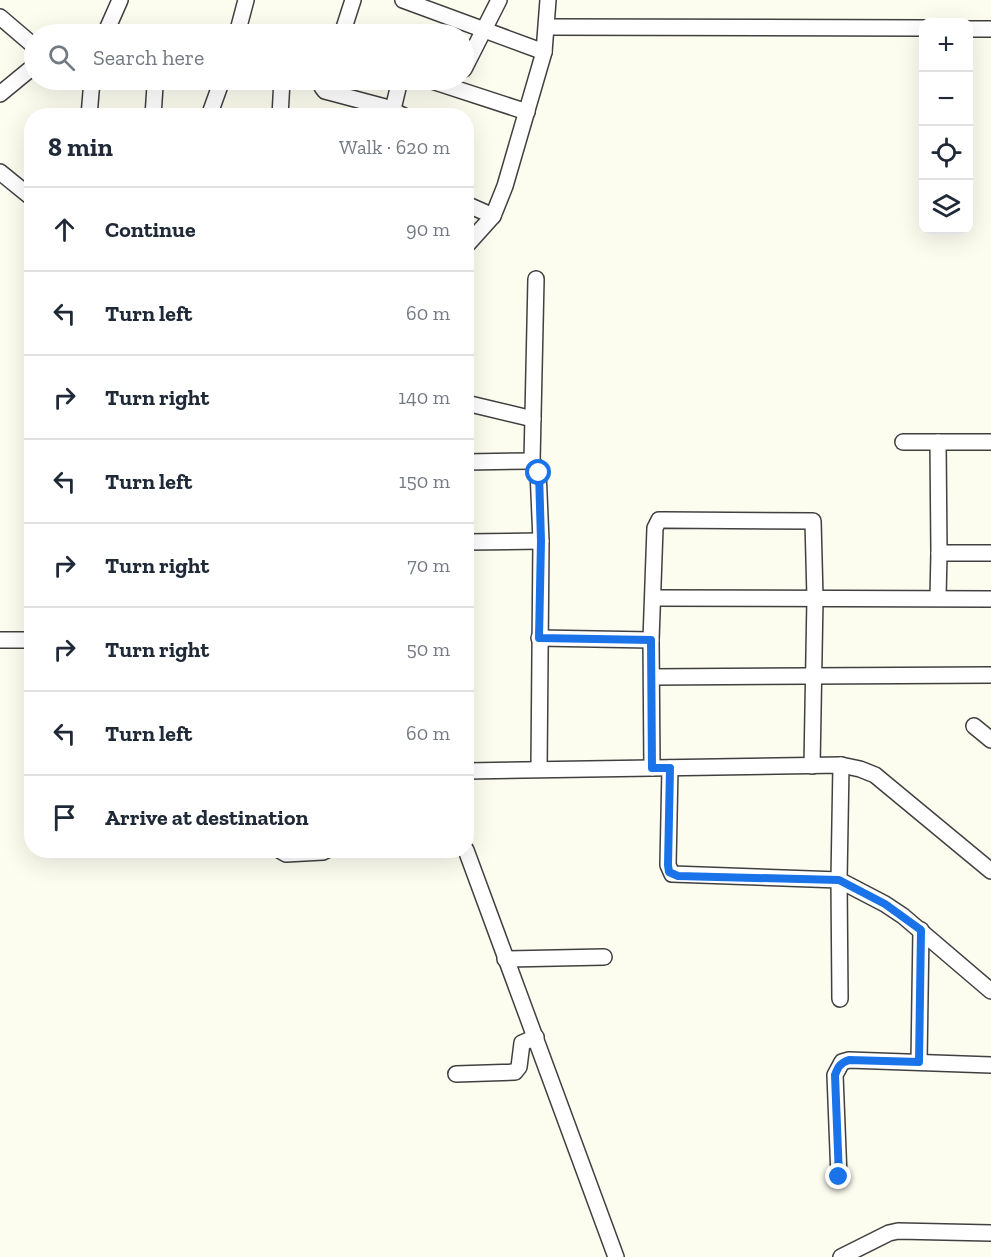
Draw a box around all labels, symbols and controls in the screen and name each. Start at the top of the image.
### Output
map controls [919,18,973,234]
button: + [919,18,973,72]
search box [24,24,474,90]
icon: search [45,41,78,74]
text: Search here [93,44,204,71]
button: − [919,72,973,126]
button: locate [919,126,973,180]
text: 8 min [48,131,113,163]
text: Walk · 620 m [339,135,450,159]
button: layers [919,180,973,234]
icon: ahead [48,213,81,246]
text: Continue [105,216,196,243]
text: 90 m [406,217,450,241]
icon: left [48,297,81,330]
text: Turn left [105,300,192,327]
text: 60 m [406,301,450,325]
icon: right [48,381,81,414]
text: Turn right [105,384,209,411]
text: 140 m [398,385,450,409]
route start [525,459,551,485]
icon: left [48,465,81,498]
text: Turn left [105,468,192,495]
text: 150 m [399,469,450,493]
icon: right [48,549,81,582]
text: Turn right [105,552,209,579]
text: 70 m [407,553,450,577]
icon: right [48,633,81,666]
text: Turn right [105,636,209,663]
text: 50 m [406,637,450,661]
icon: left [48,717,81,750]
text: Turn left [105,720,192,747]
text: 60 m [406,721,450,745]
icon: arrive [48,801,81,834]
text: Arrive at destination [105,804,308,831]
route end [825,1163,851,1189]

